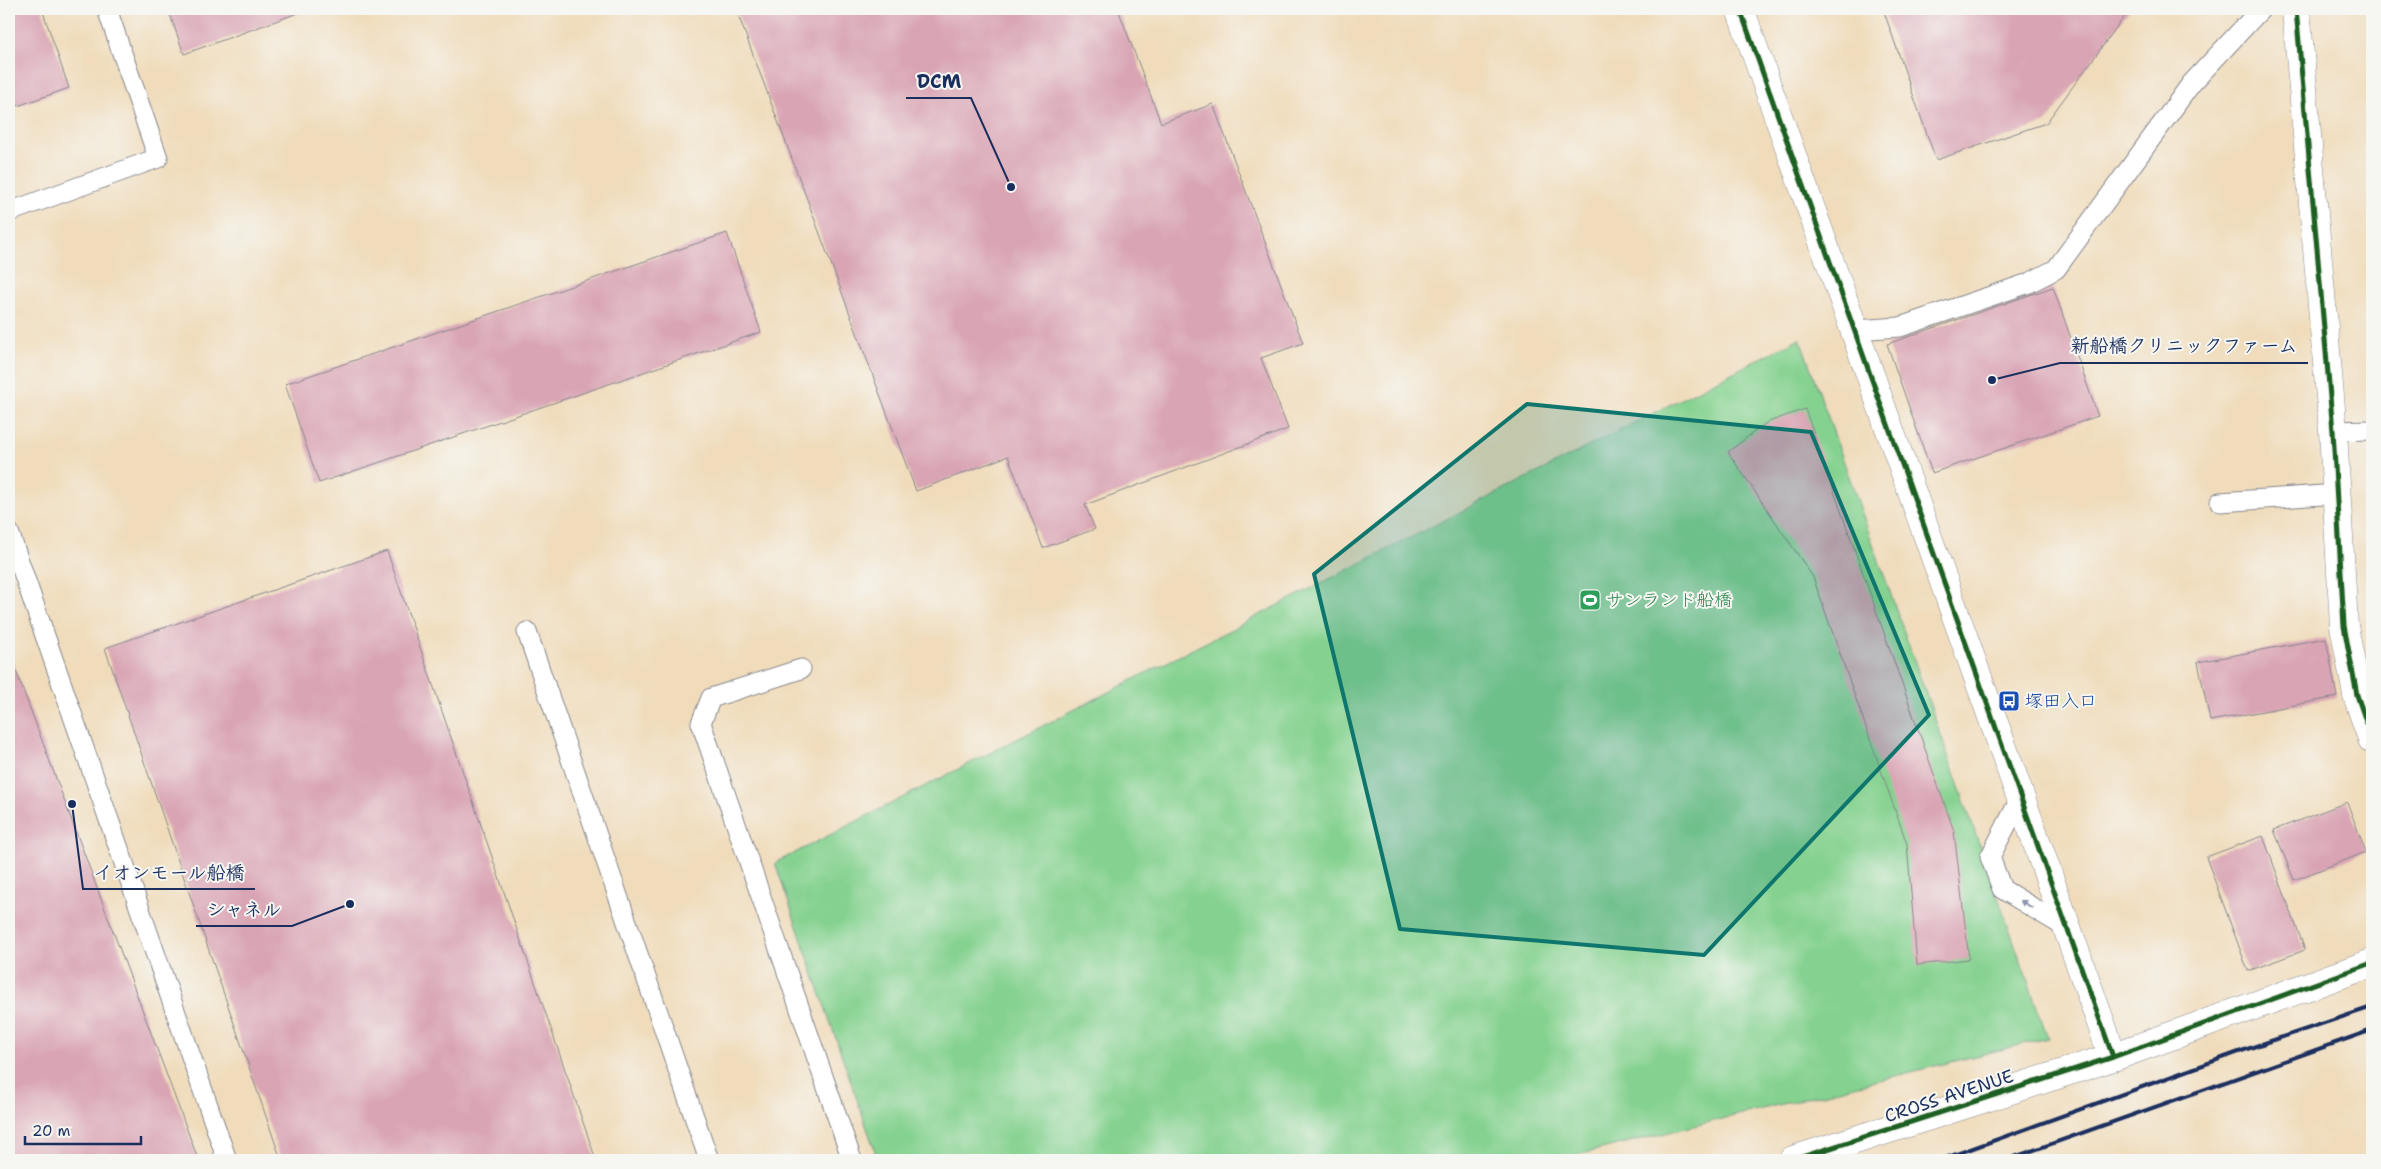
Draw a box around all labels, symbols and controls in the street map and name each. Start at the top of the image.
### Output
callout: DCM [906,64,971,98]
text: DCM [917,69,962,94]
callout: 新船橋クリニックファーム [2060,329,2308,363]
text: 新船橋クリニックファーム [2070,333,2298,358]
sports icon: サンランド船橋 [1578,588,1602,612]
place label: サンランド船橋 [1606,588,1732,612]
bus stop icon: 塚田入口 [1997,689,2021,713]
place label: 塚田入口 [2025,689,2097,713]
callout: イオンモール船橋 [83,855,255,889]
text: イオンモール船橋 [94,860,244,885]
callout: シャネル [196,892,292,926]
text: シャネル [207,897,281,922]
one-way arrow [2020,899,2033,908]
street label: CROSS AVENUE [1881,1064,2017,1128]
scale bar [25,1114,141,1146]
text: 20 m [32,1121,71,1141]

